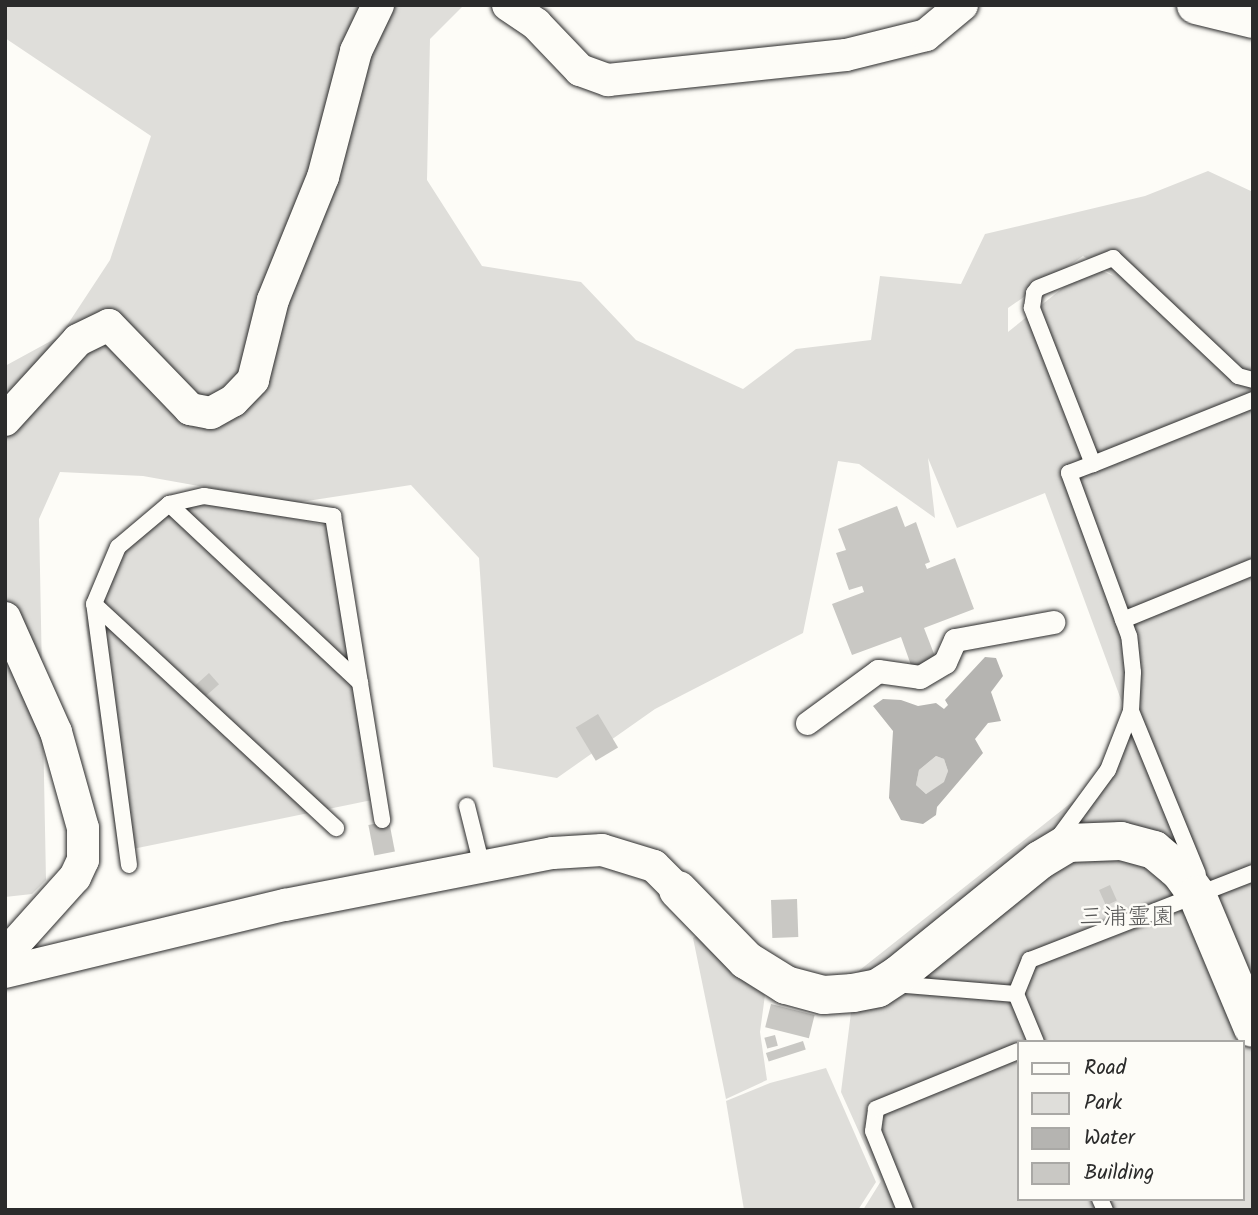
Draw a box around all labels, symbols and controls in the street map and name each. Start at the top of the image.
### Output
park label: 三浦霊園 [1079,904,1175,932]
legend [1016,1040,1244,1201]
text: Road [1084,1052,1126,1085]
text: Park [1084,1087,1122,1120]
text: Water [1084,1122,1135,1155]
text: Building [1084,1157,1154,1190]

